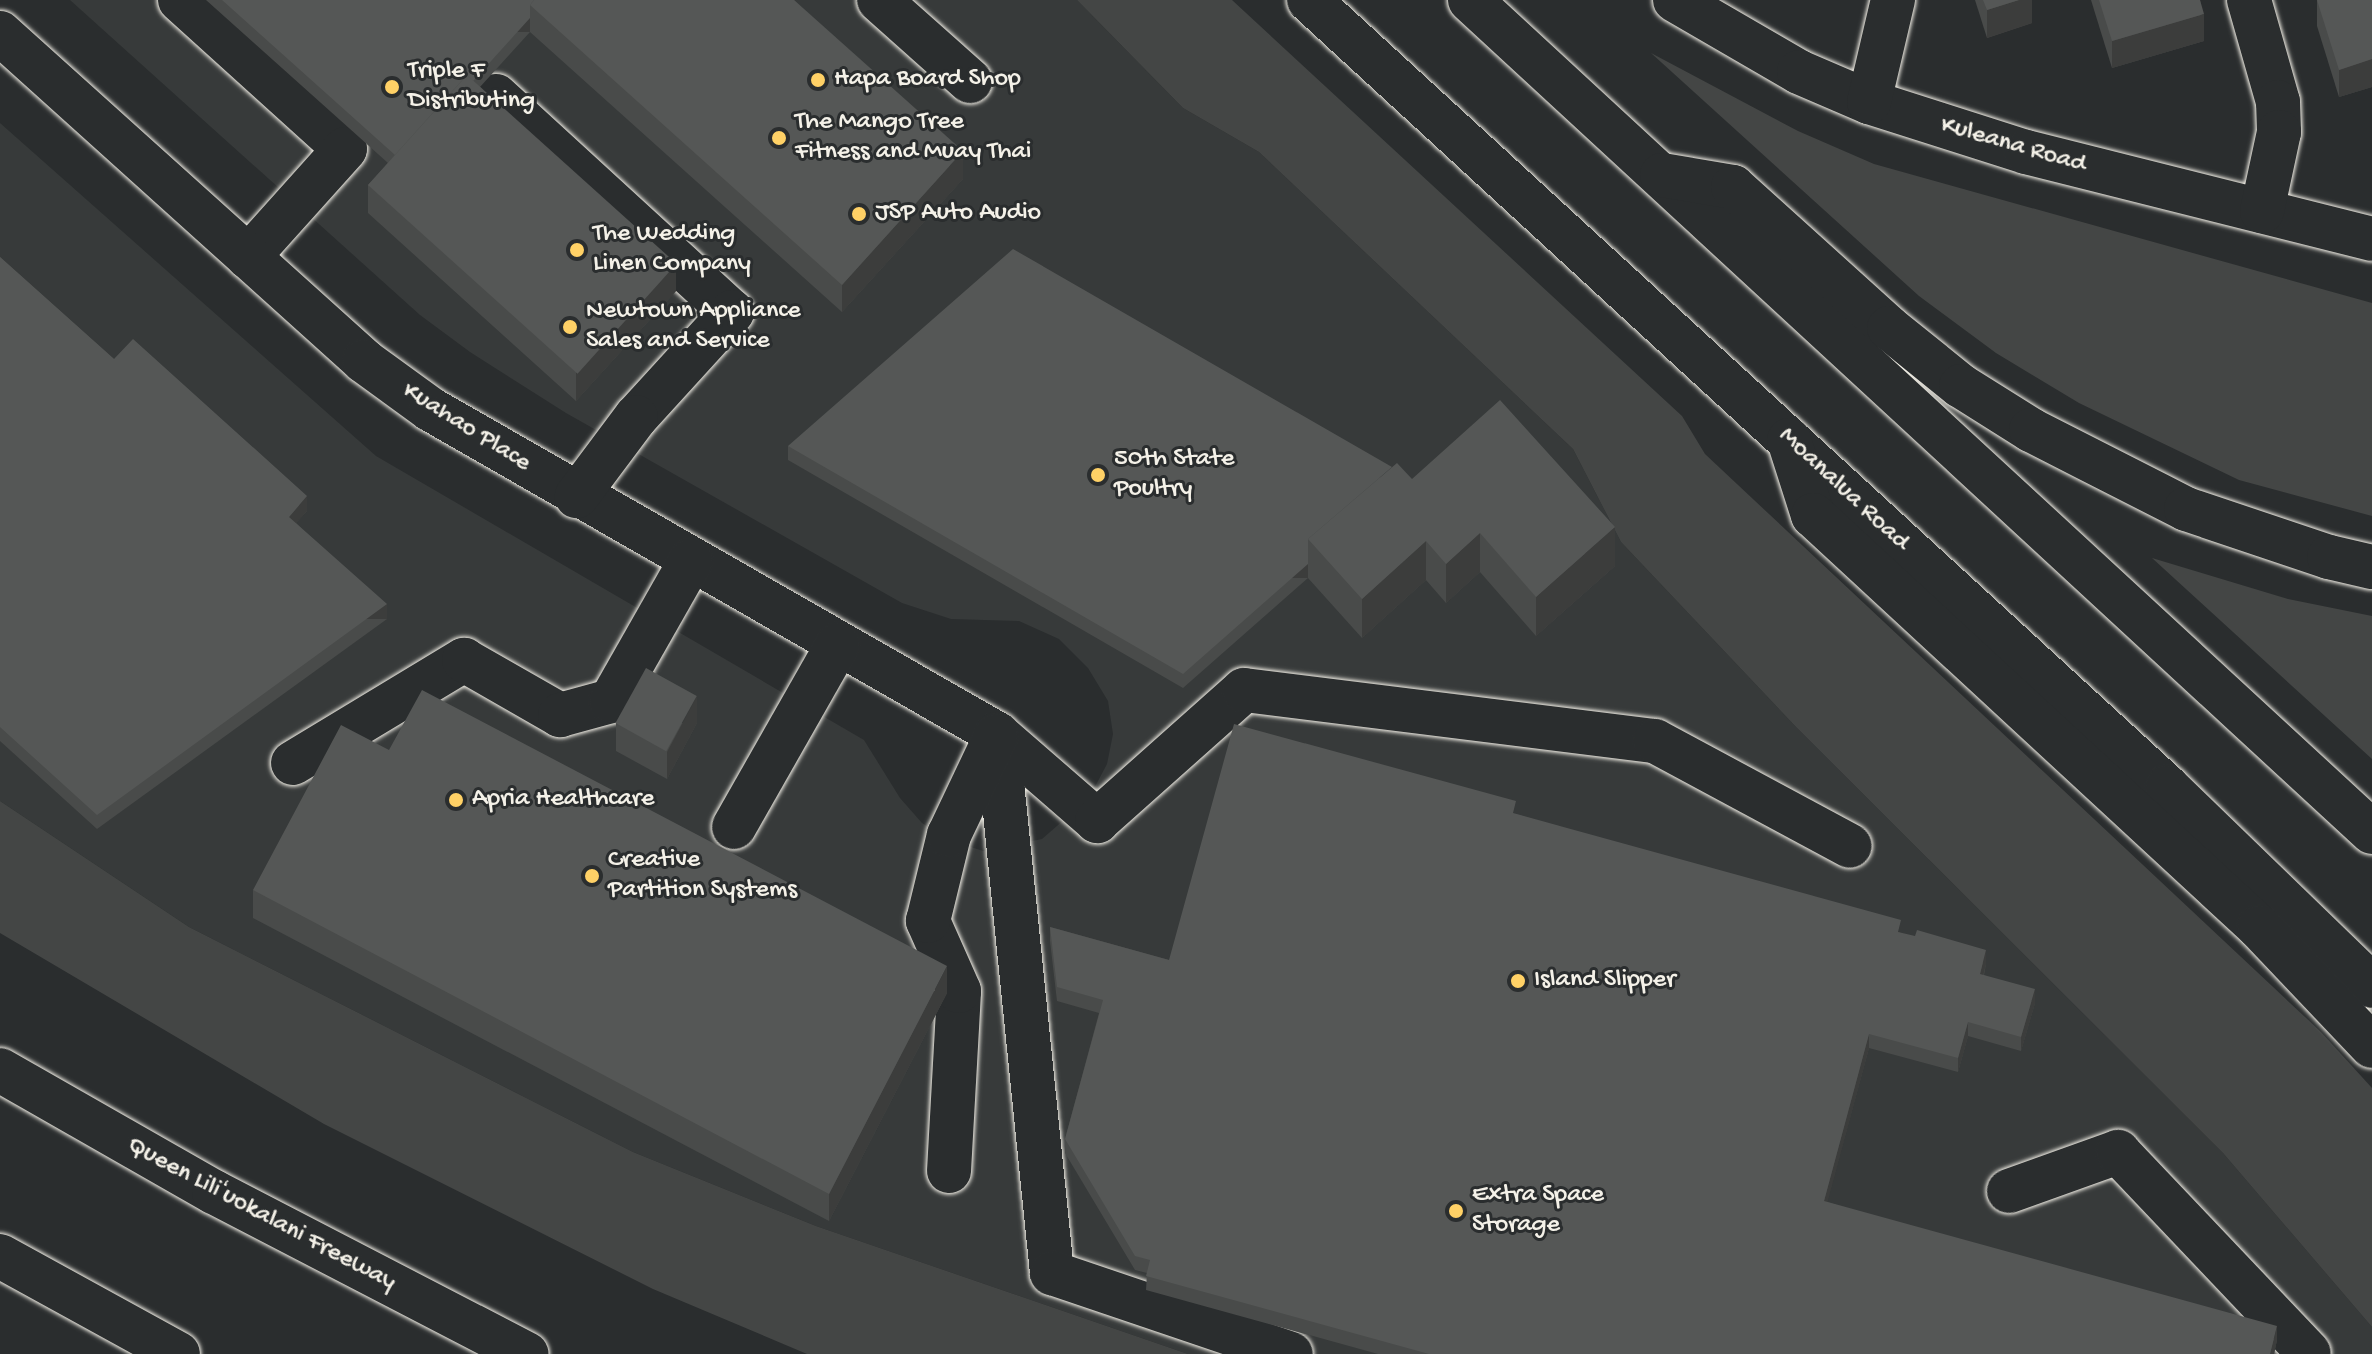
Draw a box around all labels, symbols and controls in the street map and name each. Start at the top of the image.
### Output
place label: Triple F Distributing [408,56,535,118]
place label: Hapa Board Shop [834,64,1021,96]
marker: Hapa Board Shop [809,71,827,89]
marker: Triple F Distributing [383,78,401,96]
place label: The Mango Tree Fitness and Muay Thai [795,107,1031,168]
street label: Kuleana Road [1937,110,2089,182]
marker: The Mango Tree Fitness and Muay Thai [770,129,788,147]
place label: JSP Auto Audio [875,198,1041,230]
marker: JSP Auto Audio [850,205,868,223]
place label: The Wedding Linen Company [593,219,751,280]
marker: The Wedding Linen Company [568,241,586,259]
place label: Newtown Appliance Sales and Service [586,296,801,358]
marker: Newtown Appliance Sales and Service [561,318,579,336]
street label: Kuahao Place [396,376,536,480]
street label: Moanalua Road [1771,421,1915,559]
place label: 50th State Poultry [1114,444,1234,506]
marker: 50th State Poultry [1089,466,1107,484]
place label: Apria Healthcare [472,784,654,816]
marker: Apria Healthcare [447,791,465,809]
place label: Creative Partition Systems [608,845,797,906]
marker: Creative Partition Systems [583,867,601,885]
place label: Island Slipper [1534,965,1675,997]
marker: Island Slipper [1509,972,1527,990]
street label: Queen Liliʻuokalani Freeway [121,1131,401,1299]
place label: Extra Space Storage [1472,1180,1604,1242]
marker: Extra Space Storage [1447,1202,1465,1220]

